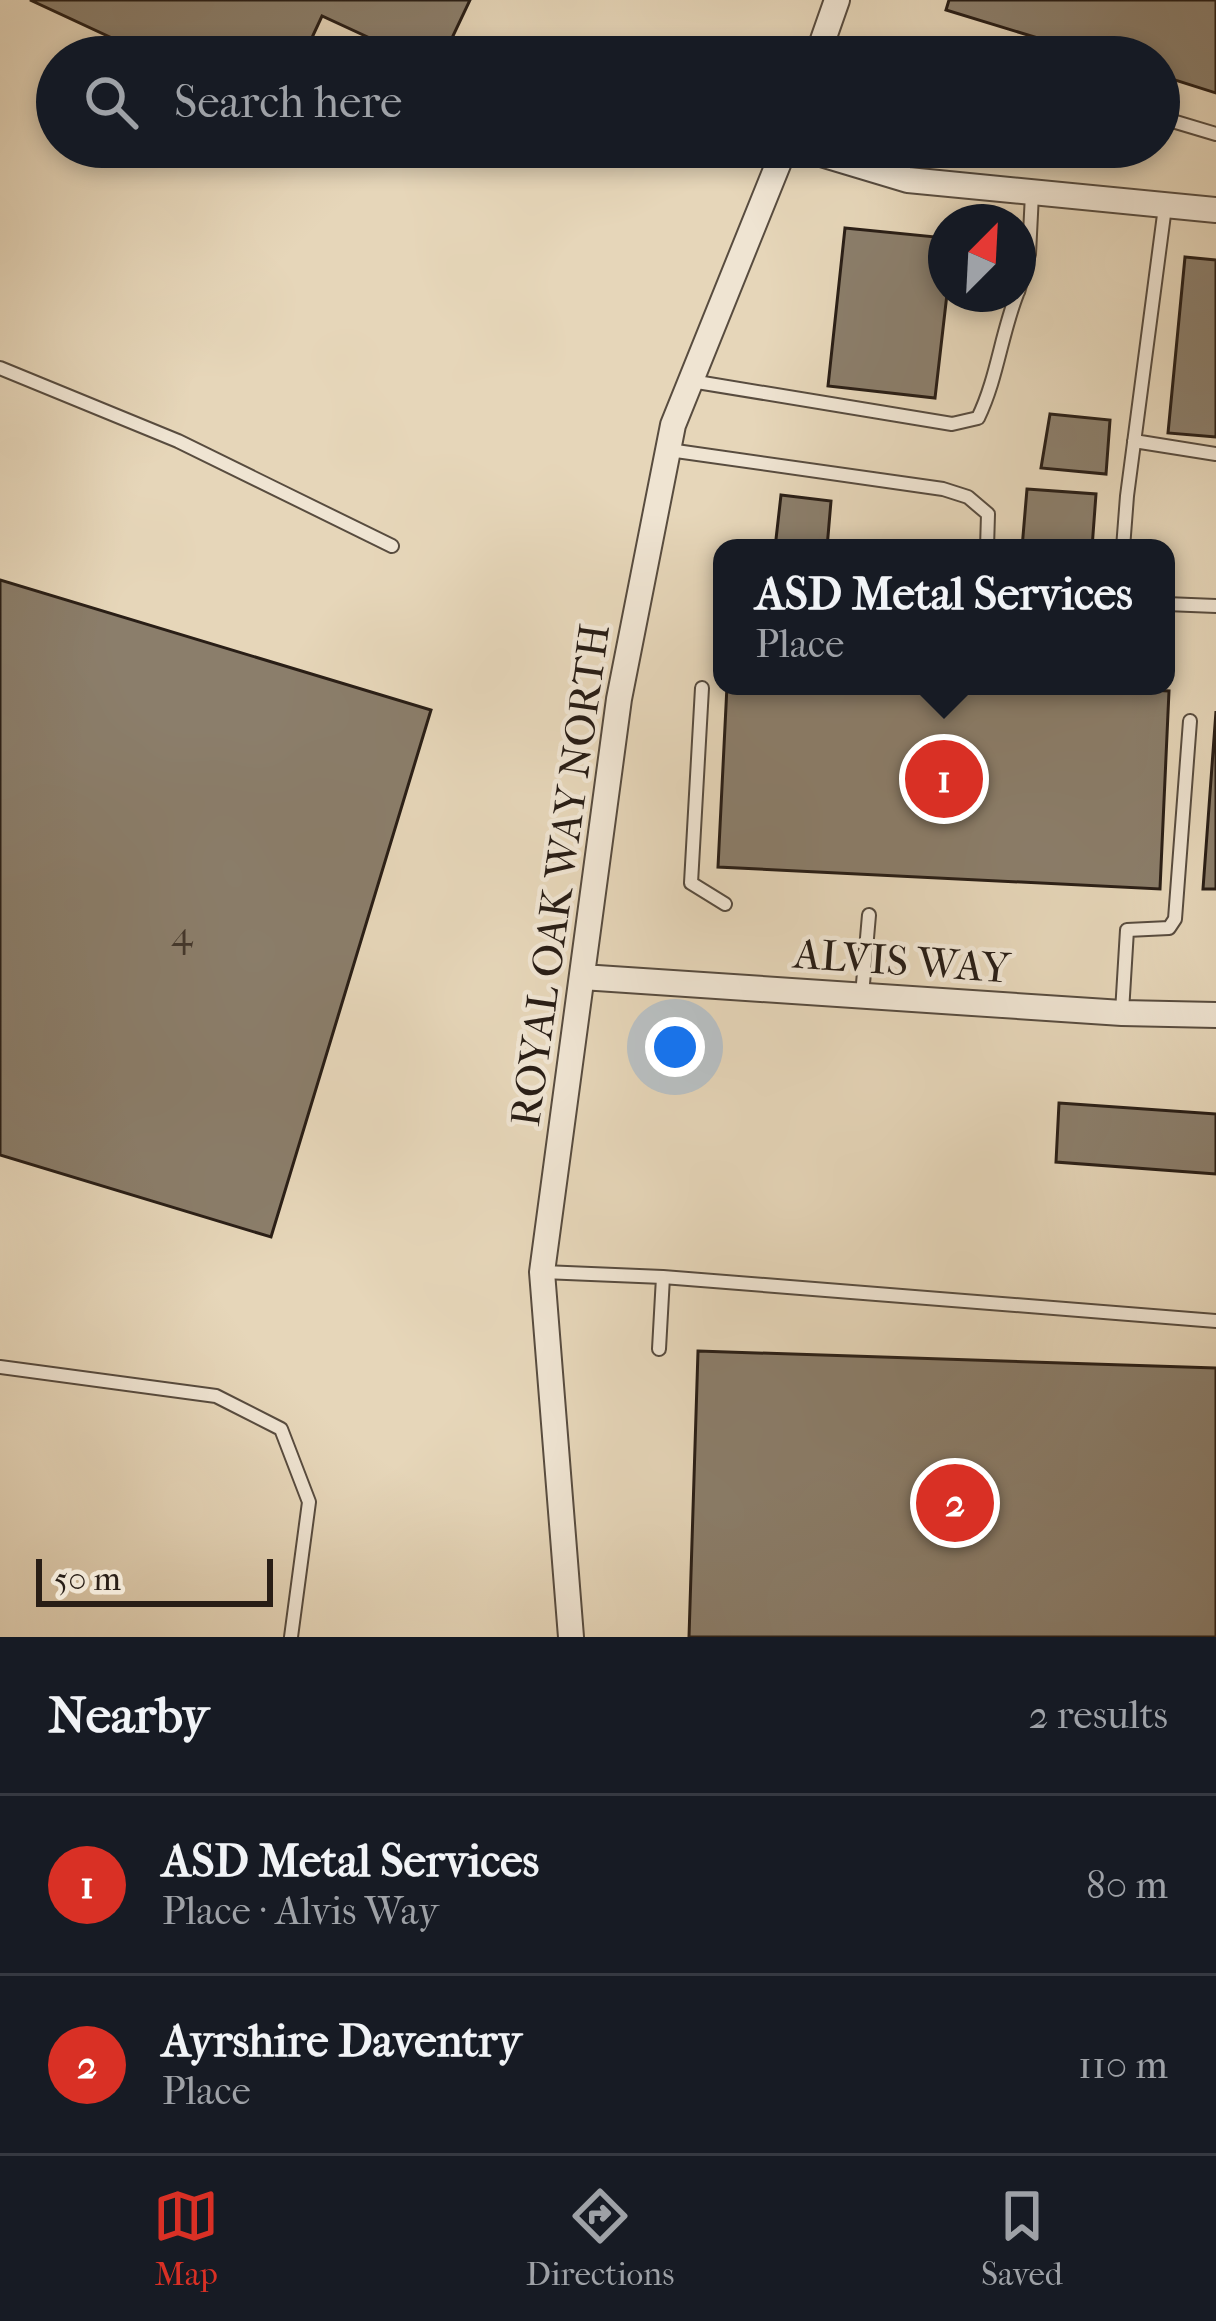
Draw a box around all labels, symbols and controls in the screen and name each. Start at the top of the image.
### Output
search box [36,36,1180,168]
icon: search [78,69,144,135]
text: Search here [174,76,402,129]
north arrow [928,204,1036,312]
popup [713,539,1175,695]
text: ASD Metal Services [755,568,1133,621]
street label: ROYAL OAK WAY NORTH [501,621,620,1130]
text: Place [755,621,844,667]
pin: 1 [905,734,983,824]
house number: 4 [171,913,193,955]
street label: ALVIS WAY [790,929,1013,994]
your location [645,1017,705,1077]
pin: 2 [916,1458,994,1548]
scale bar [36,1553,273,1606]
text: 50 m [54,1560,121,1599]
text: Nearby [48,1685,209,1745]
text: 2 results [1029,1692,1168,1738]
text: ASD Metal Services [162,1835,539,1888]
text: 1 [80,1862,94,1908]
text: 80 m [1086,1862,1168,1908]
text: Place · Alvis Way [162,1888,439,1934]
text: Ayrshire Daventry [162,2015,521,2068]
text: 2 [77,2042,97,2088]
text: 110 m [1078,2042,1168,2088]
text: Place [162,2068,251,2114]
tab: Map [153,2183,219,2294]
tab: Directions [526,2183,674,2294]
tab: Saved [981,2183,1063,2294]

